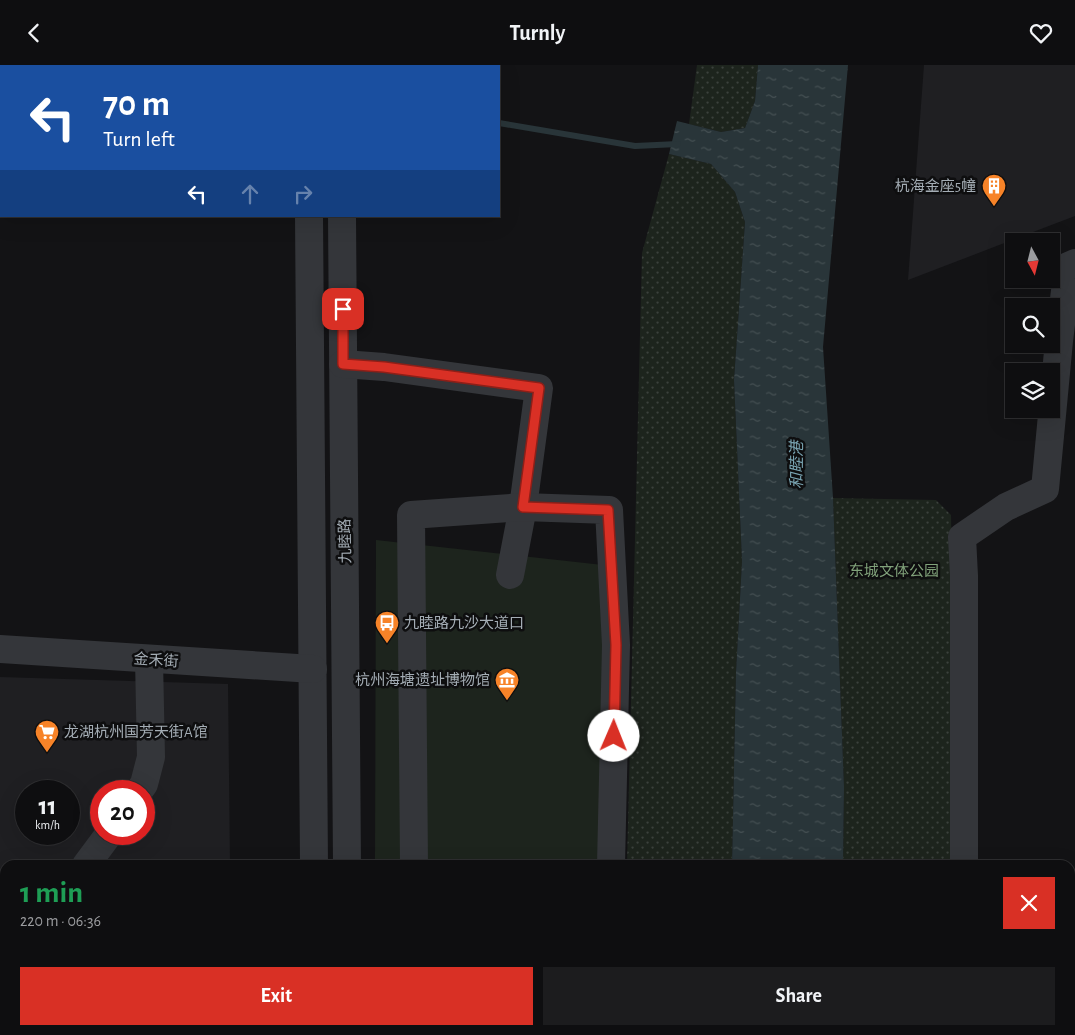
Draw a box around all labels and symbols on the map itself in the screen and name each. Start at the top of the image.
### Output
building icon: 杭海金座5幢 [981,173,1007,207]
place label: 杭海金座5幢 [895,177,976,194]
north arrow [1005,233,1060,287]
pin [322,288,364,330]
water label: 和睦港 [788,439,805,489]
street label: 九睦路 [337,518,353,564]
park label: 东城文体公园 [849,563,939,579]
bus stop icon: 九睦路九沙大道口 [374,610,400,644]
place label: 九睦路九沙大道口 [404,615,524,631]
street label: 金禾街 [133,650,179,670]
museum icon: 杭州海塘遗址博物馆 [494,667,520,701]
place label: 杭州海塘遗址博物馆 [355,671,490,688]
position arrow [587,709,639,761]
supermarket icon: 龙湖杭州国芳天街A馆 [34,719,60,753]
place label: 龙湖杭州国芳天街A馆 [64,723,208,740]
speed limit sign: 20 [90,780,155,845]

